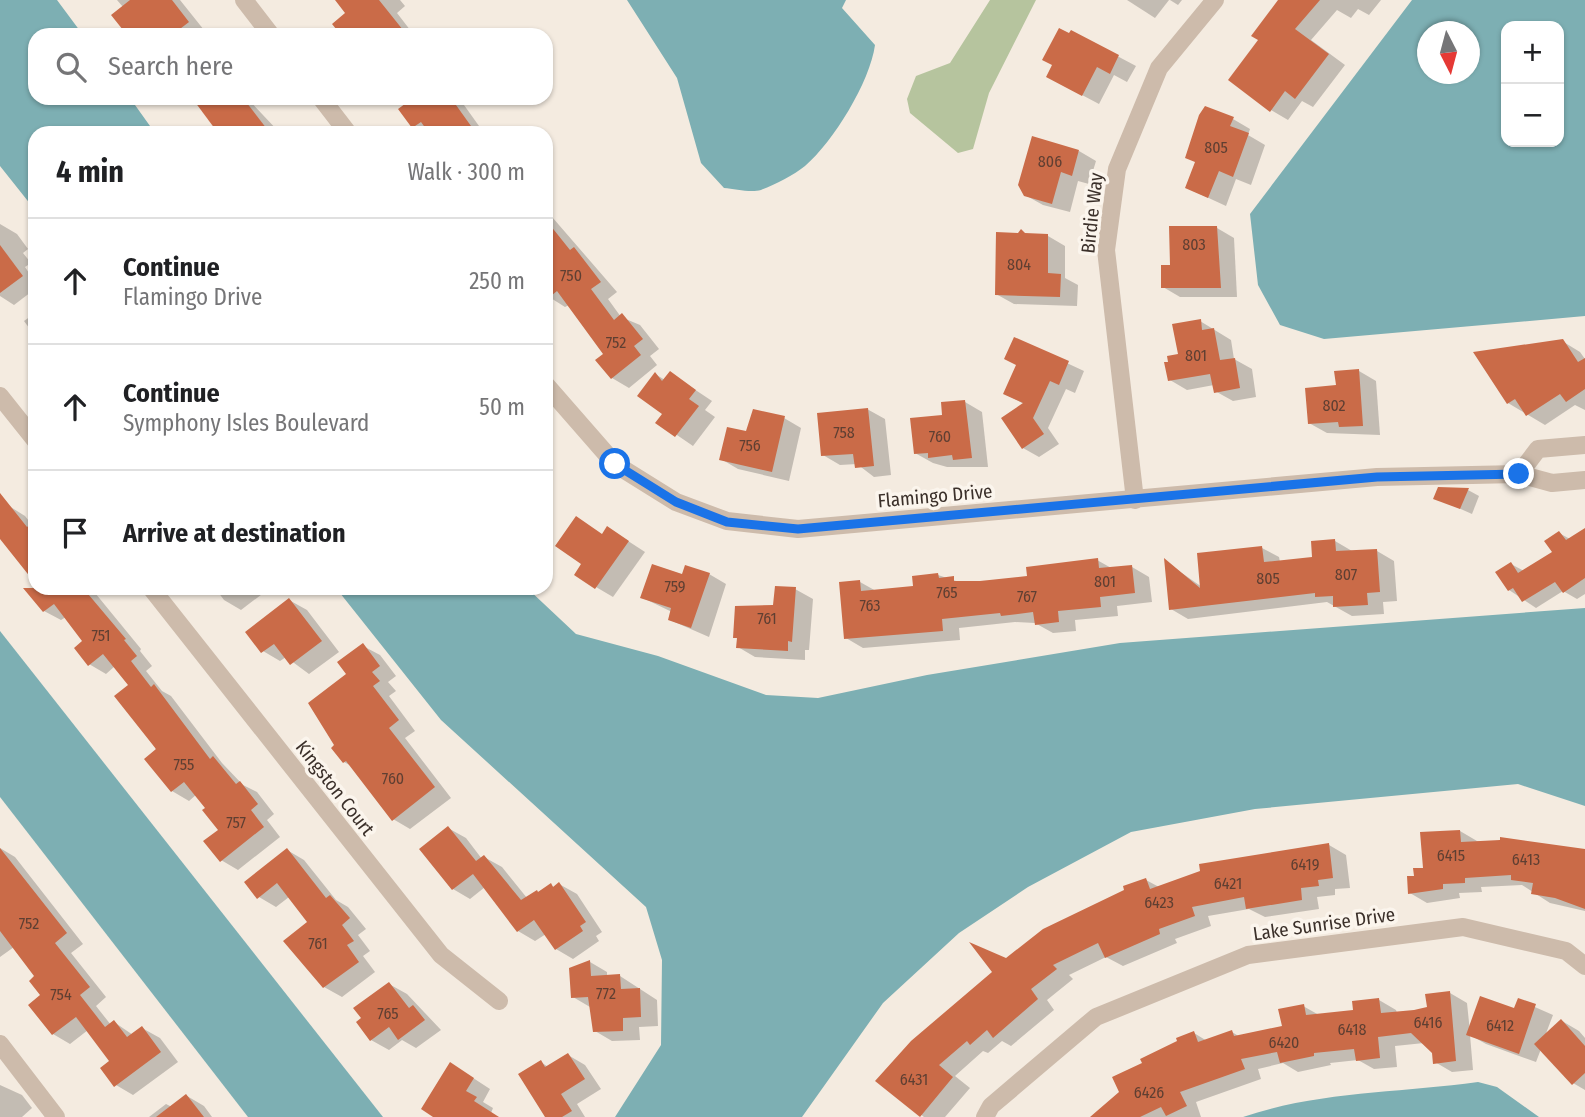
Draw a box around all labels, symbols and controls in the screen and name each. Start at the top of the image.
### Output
north arrow [1417,21,1480,84]
map controls [1501,21,1564,147]
button: + [1501,21,1564,84]
search box [28,28,553,105]
icon: search [52,48,90,86]
text: Search here [108,51,233,82]
button: − [1501,84,1564,147]
house number: 805 [1204,138,1228,157]
house number: 806 [1038,152,1062,171]
text: 4 min [56,154,124,190]
text: Walk · 300 m [408,158,525,186]
street label: Birdie Way [1076,171,1108,255]
house number: 803 [1182,235,1206,254]
text: Continue [123,252,220,283]
house number: 804 [1007,255,1031,274]
icon: ahead [56,262,94,300]
house number: 750 [560,266,582,285]
text: 250 m [469,267,525,295]
text: Flamingo Drive [123,283,262,311]
house number: 752 [606,333,626,352]
house number: 801 [1185,346,1207,365]
text: Continue [123,378,220,409]
icon: ahead [56,388,94,426]
text: 50 m [479,393,525,421]
house number: 802 [1322,396,1346,415]
text: Symphony Isles Boulevard [123,409,369,437]
house number: 758 [833,423,855,442]
house number: 760 [929,427,951,446]
house number: 756 [739,436,761,455]
route start [599,448,630,479]
route end [1503,458,1534,489]
street label: Flamingo Drive [877,480,993,512]
icon: arrive [56,514,94,552]
text: Arrive at destination [123,518,346,549]
house number: 807 [1335,565,1358,584]
house number: 805 [1256,569,1280,588]
house number: 801 [1094,572,1116,591]
house number: 759 [664,577,686,596]
house number: 765 [936,583,958,602]
house number: 767 [1017,587,1038,606]
house number: 763 [859,596,881,615]
house number: 761 [757,609,777,628]
house number: 751 [91,626,111,645]
street label: Kingston Court [291,736,380,841]
house number: 755 [174,755,194,774]
house number: 760 [382,769,404,788]
house number: 757 [226,813,246,832]
house number: 6415 [1437,846,1465,865]
house number: 6413 [1512,850,1540,869]
house number: 6419 [1291,855,1320,874]
house number: 6421 [1214,874,1242,893]
house number: 6423 [1144,893,1174,912]
street label: Lake Sunrise Drive [1252,903,1396,945]
house number: 752 [19,914,39,933]
house number: 761 [308,934,328,953]
house number: 772 [596,984,616,1003]
house number: 754 [50,985,72,1004]
house number: 765 [377,1004,399,1023]
house number: 6416 [1414,1013,1443,1032]
house number: 6412 [1486,1016,1514,1035]
house number: 6418 [1337,1020,1367,1039]
house number: 6420 [1269,1033,1299,1052]
house number: 6431 [900,1070,928,1089]
house number: 6426 [1134,1083,1164,1102]

